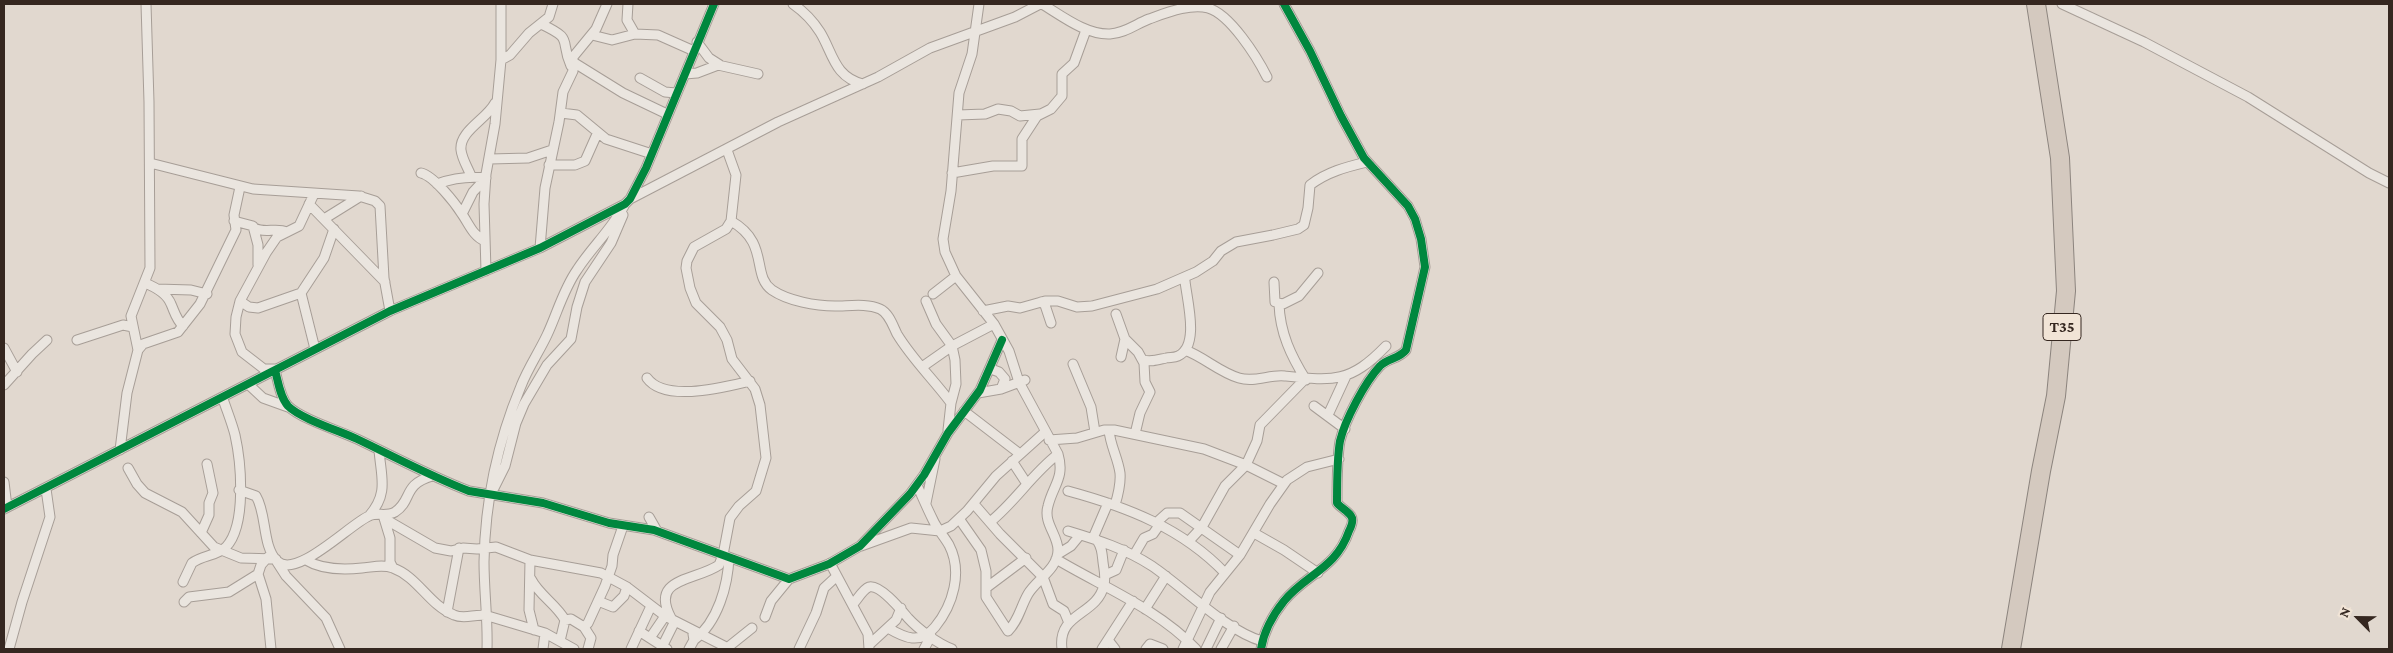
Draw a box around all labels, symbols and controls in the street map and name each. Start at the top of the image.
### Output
road number: T35 [2043,314,2081,341]
north arrow [2333,593,2383,643]
text: N [2335,605,2353,620]

